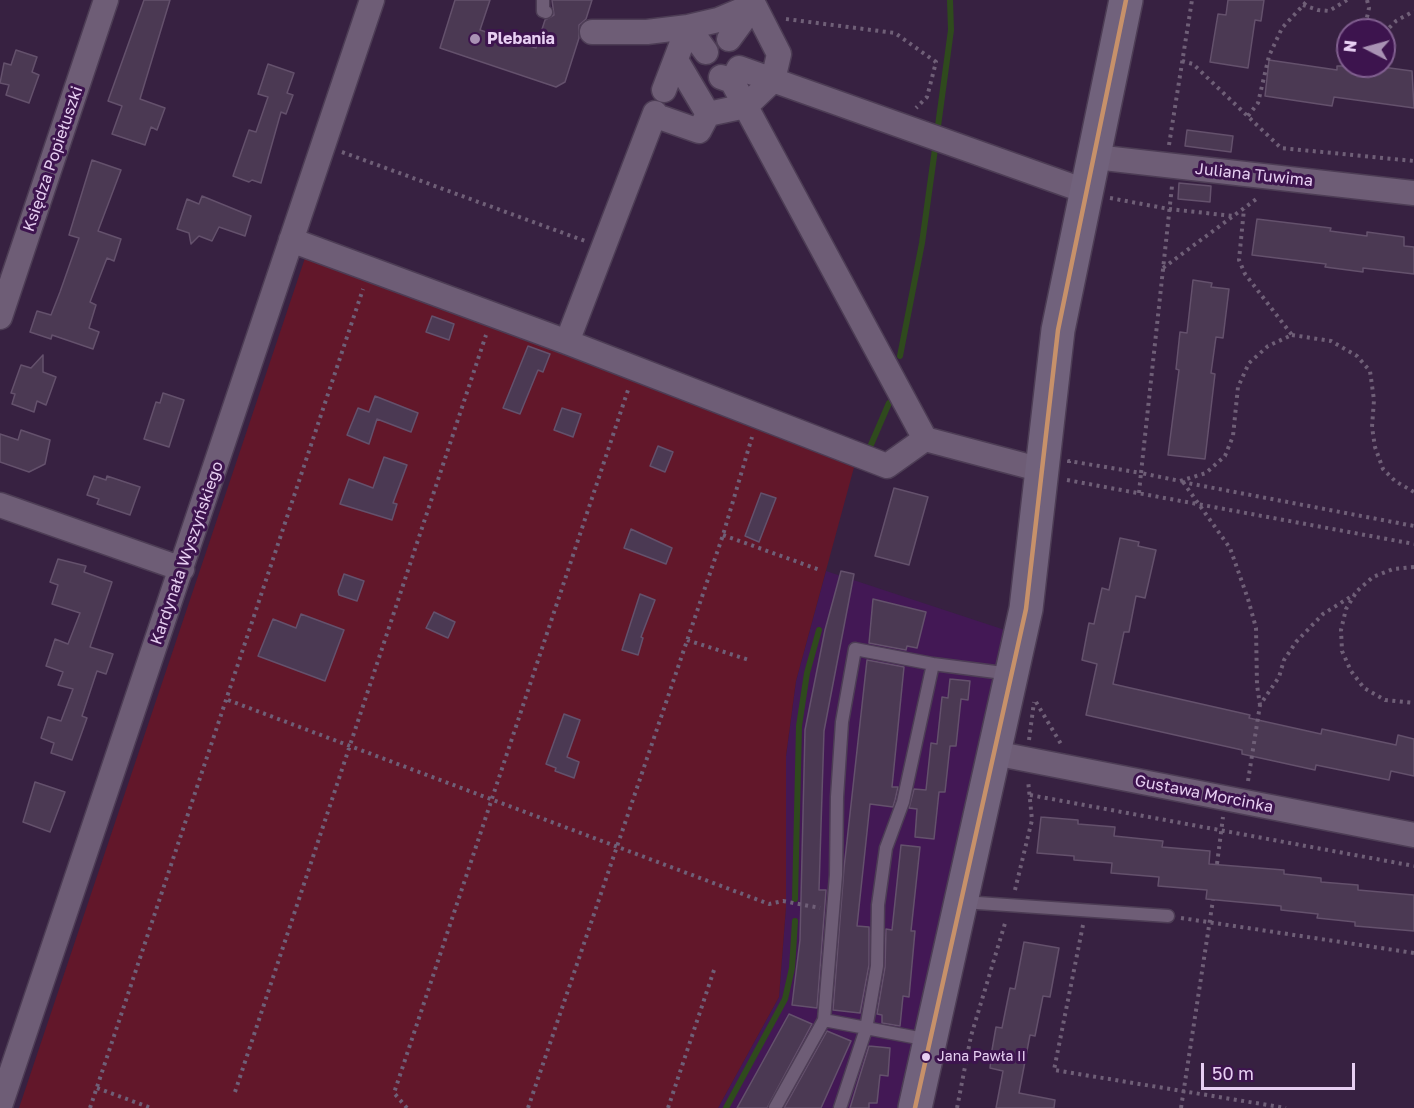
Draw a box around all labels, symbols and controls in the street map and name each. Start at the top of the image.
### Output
north arrow [1336,18,1396,78]
place label: Plebania [487,29,555,49]
marker: Plebania [468,32,482,46]
text: N [1340,39,1361,53]
street label: Księdza Popiełuszki [19,84,87,234]
street label: Juliana Tuwima [1194,159,1314,191]
street label: Kardynała Wyszyńskiego [147,459,227,647]
street label: Gustawa Morcinka [1133,771,1275,817]
place label: Jana Pawła II [937,1049,1026,1065]
marker: Jana Pawła II [920,1051,932,1063]
scale bar [1204,1051,1358,1089]
text: 50 m [1212,1062,1254,1084]

